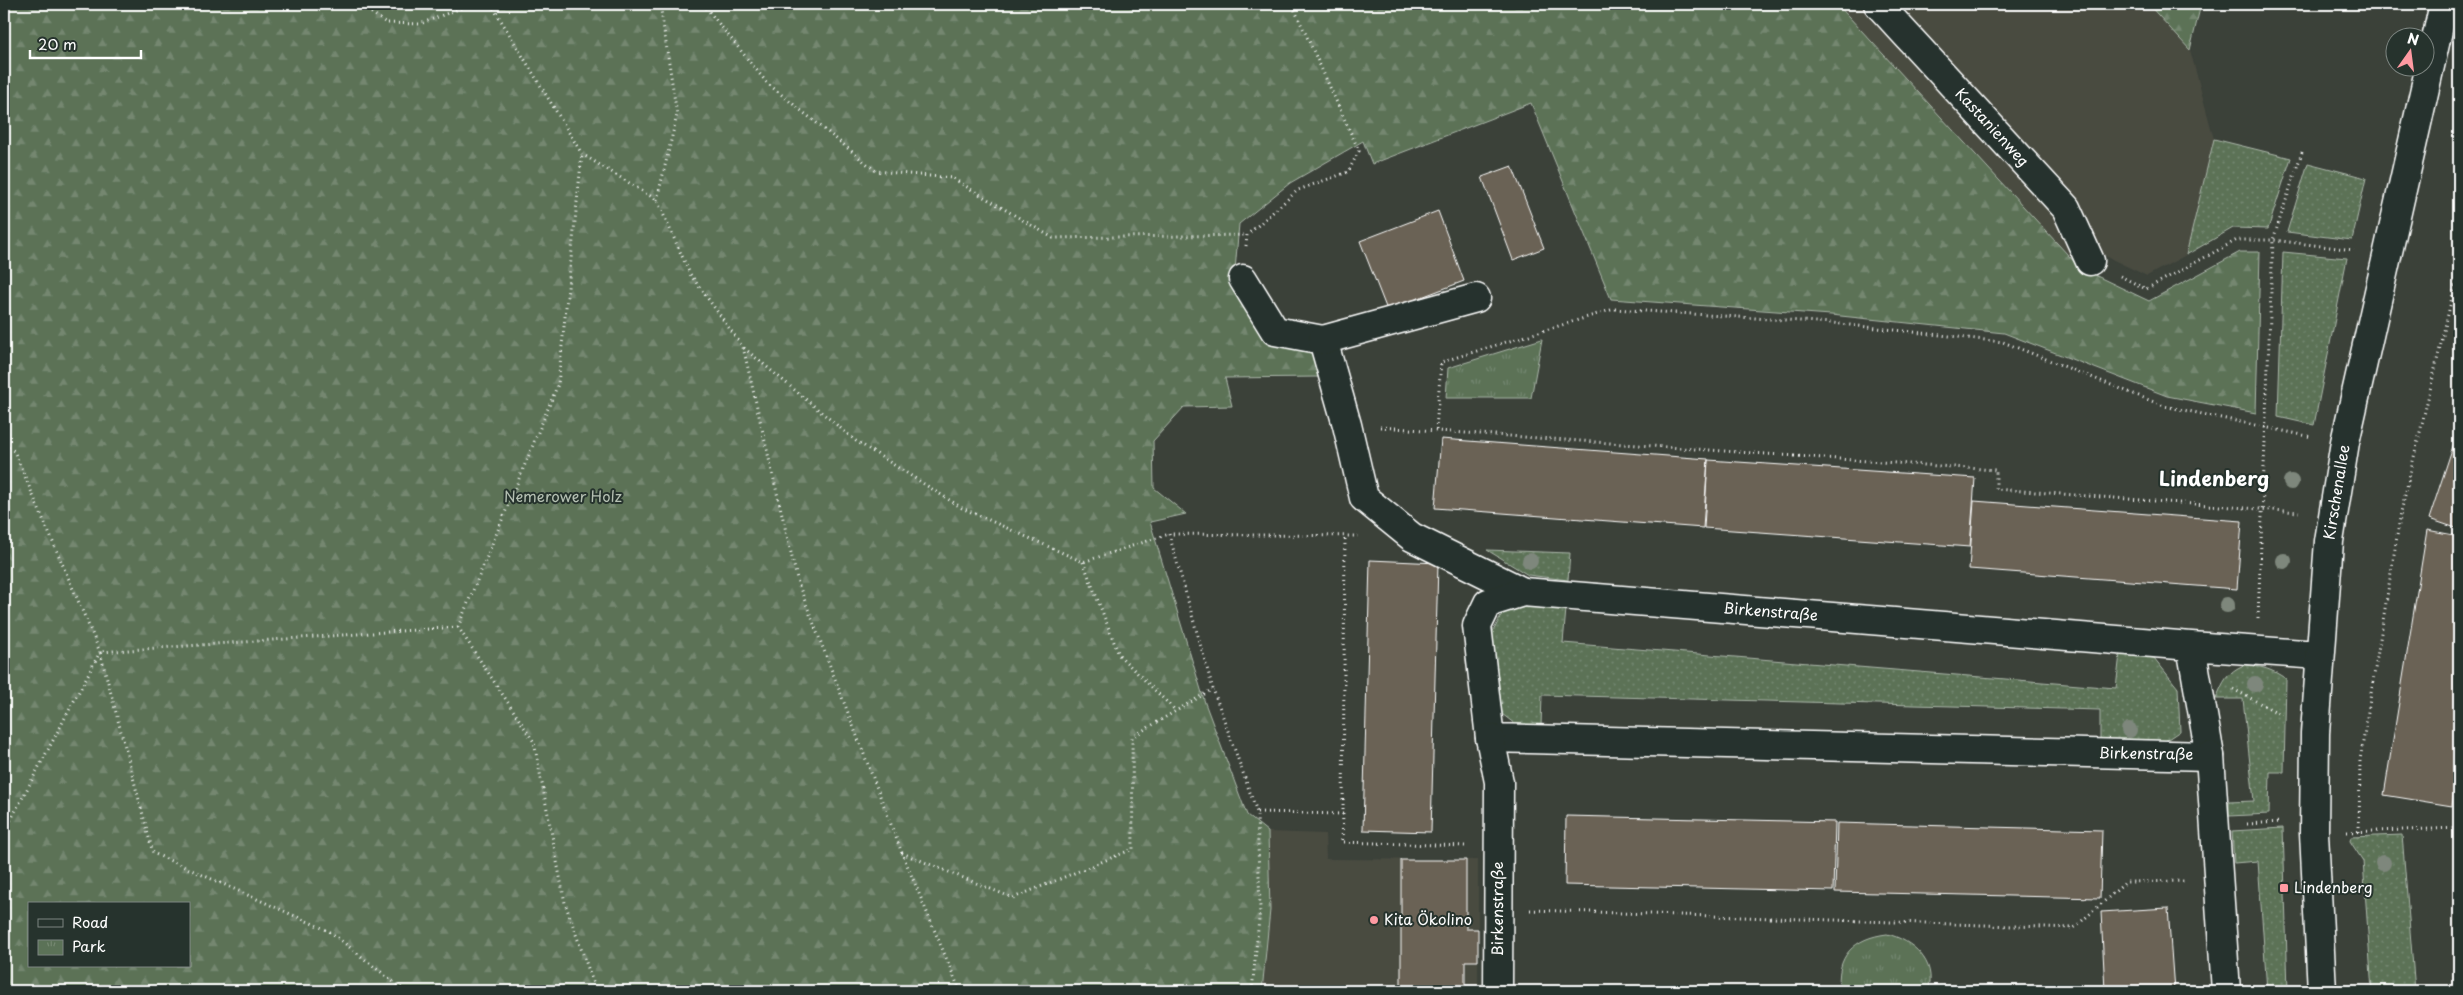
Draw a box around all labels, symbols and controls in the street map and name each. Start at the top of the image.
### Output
text: N [2405,27,2421,50]
scale bar [30,28,141,60]
north arrow [2386,28,2436,78]
text: 20 m [38,32,77,55]
street label: Kastanienweg [1951,82,2035,171]
street label: Kirschenallee [2316,443,2354,541]
district label: Lindenberg [2159,463,2269,493]
park label: Nemerower Holz [504,484,622,507]
street label: Birkenstraße [1722,595,1819,626]
street label: Birkenstraße [2098,740,2194,765]
street label: Birkenstraße [1485,862,1508,956]
place label: Lindenberg [2294,875,2373,898]
marker: Lindenberg [2278,882,2290,894]
legend [28,902,190,968]
place label: Kita Ökolino [1384,907,1472,930]
text: Road [72,910,108,933]
marker: Kita Ökolino [1368,914,1380,926]
text: Park [72,934,106,957]

